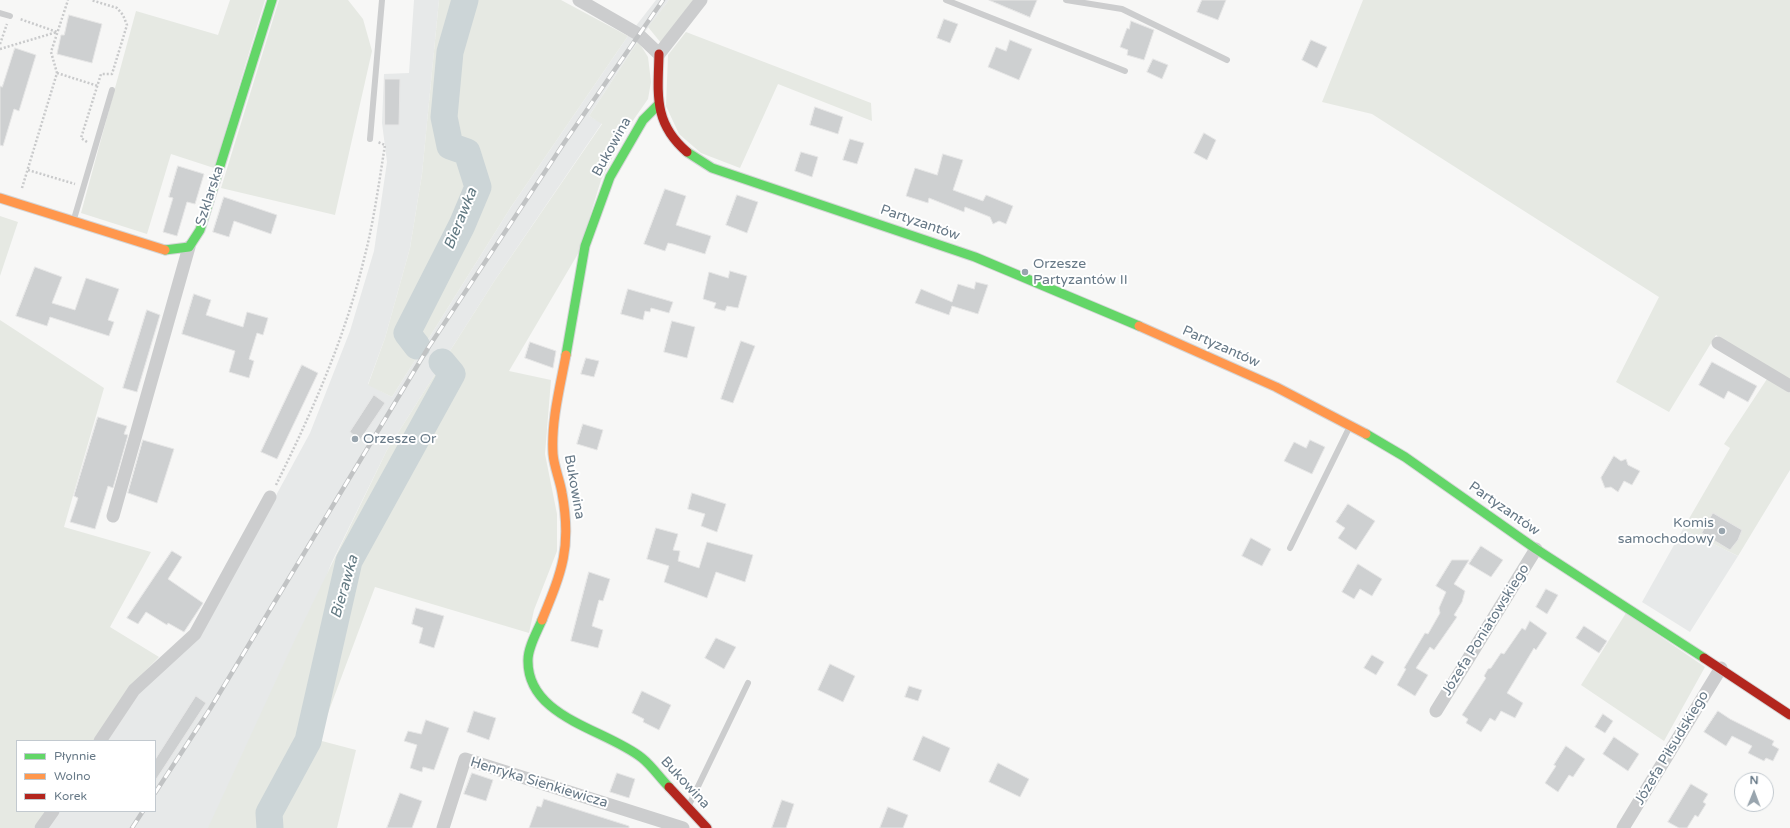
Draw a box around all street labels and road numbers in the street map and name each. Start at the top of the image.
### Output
street label: Bukowina [589,114,635,180]
street label: Szklarska [192,164,228,228]
street label: Partyzantów [878,202,962,244]
street label: Partyzantów [1180,322,1262,372]
street label: Bukowina [560,454,588,520]
street label: Partyzantów [1465,478,1543,540]
street label: Józefa Poniatowskiego [1439,561,1533,699]
street label: Józefa Piłsudskiego [1631,688,1713,808]
street label: Bukowina [657,753,713,813]
street label: Henryka Sienkiewicza [468,754,610,812]

